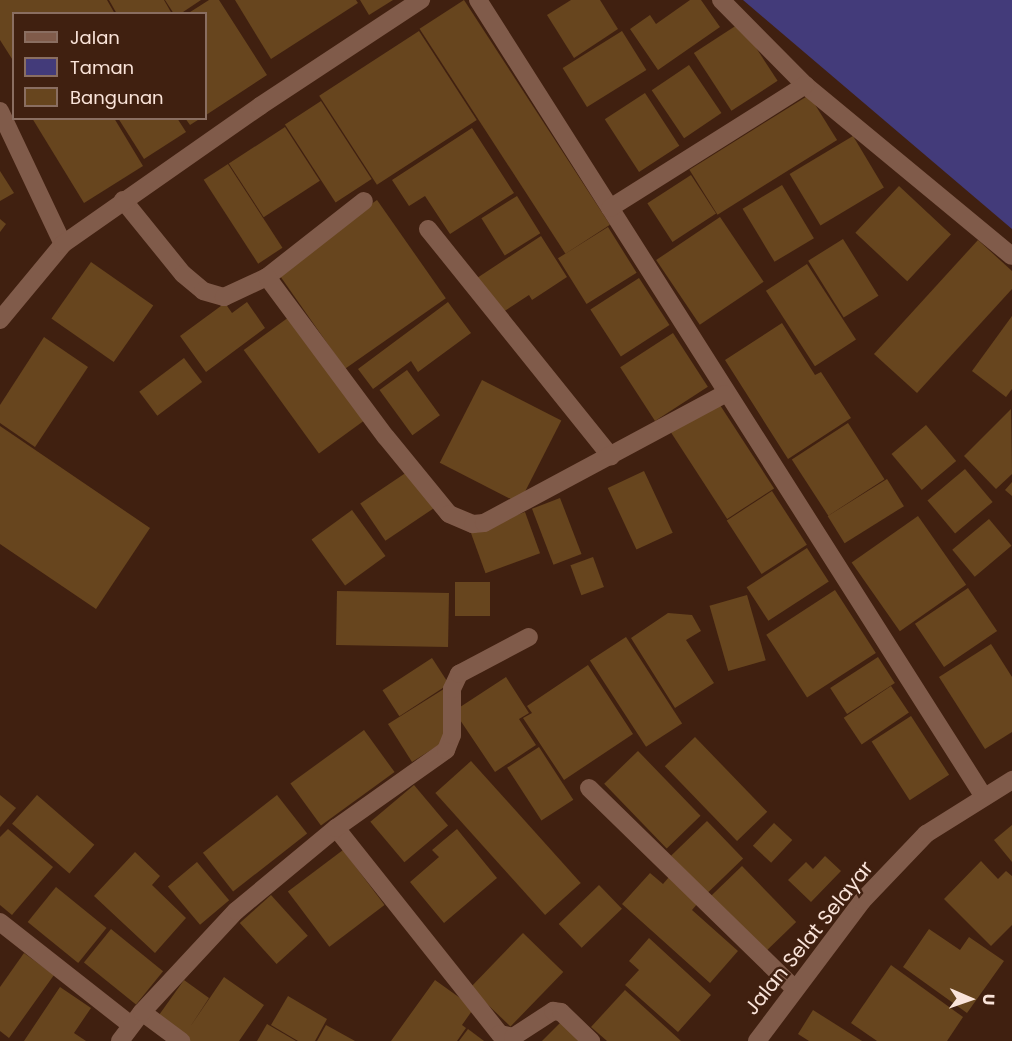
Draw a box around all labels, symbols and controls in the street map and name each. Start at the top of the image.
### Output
legend [12,12,207,120]
text: Jalan [70,25,120,50]
text: Taman [70,55,134,80]
text: Bangunan [70,85,164,110]
street label: Jalan Selat Selayar [740,856,878,1020]
north arrow [940,969,1000,1029]
text: U [977,994,1000,1006]

